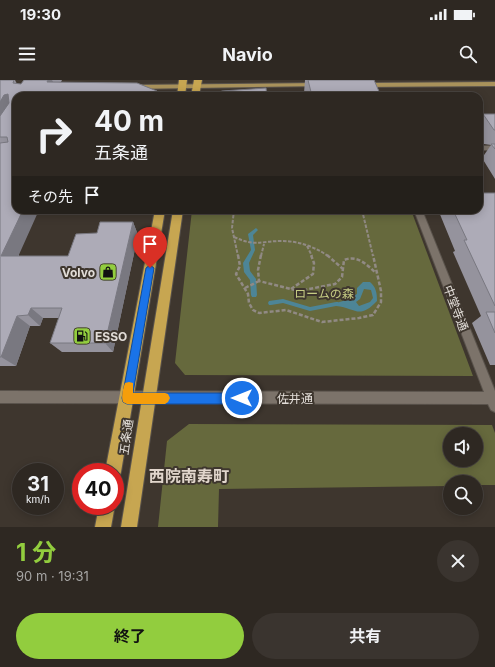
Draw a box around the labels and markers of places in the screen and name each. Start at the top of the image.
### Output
pin [133,227,167,268]
shop icon: Volvo [98,262,118,282]
place label: Volvo [62,265,95,280]
fuel station icon: ESSO [72,326,92,346]
place label: ESSO [95,329,127,344]

